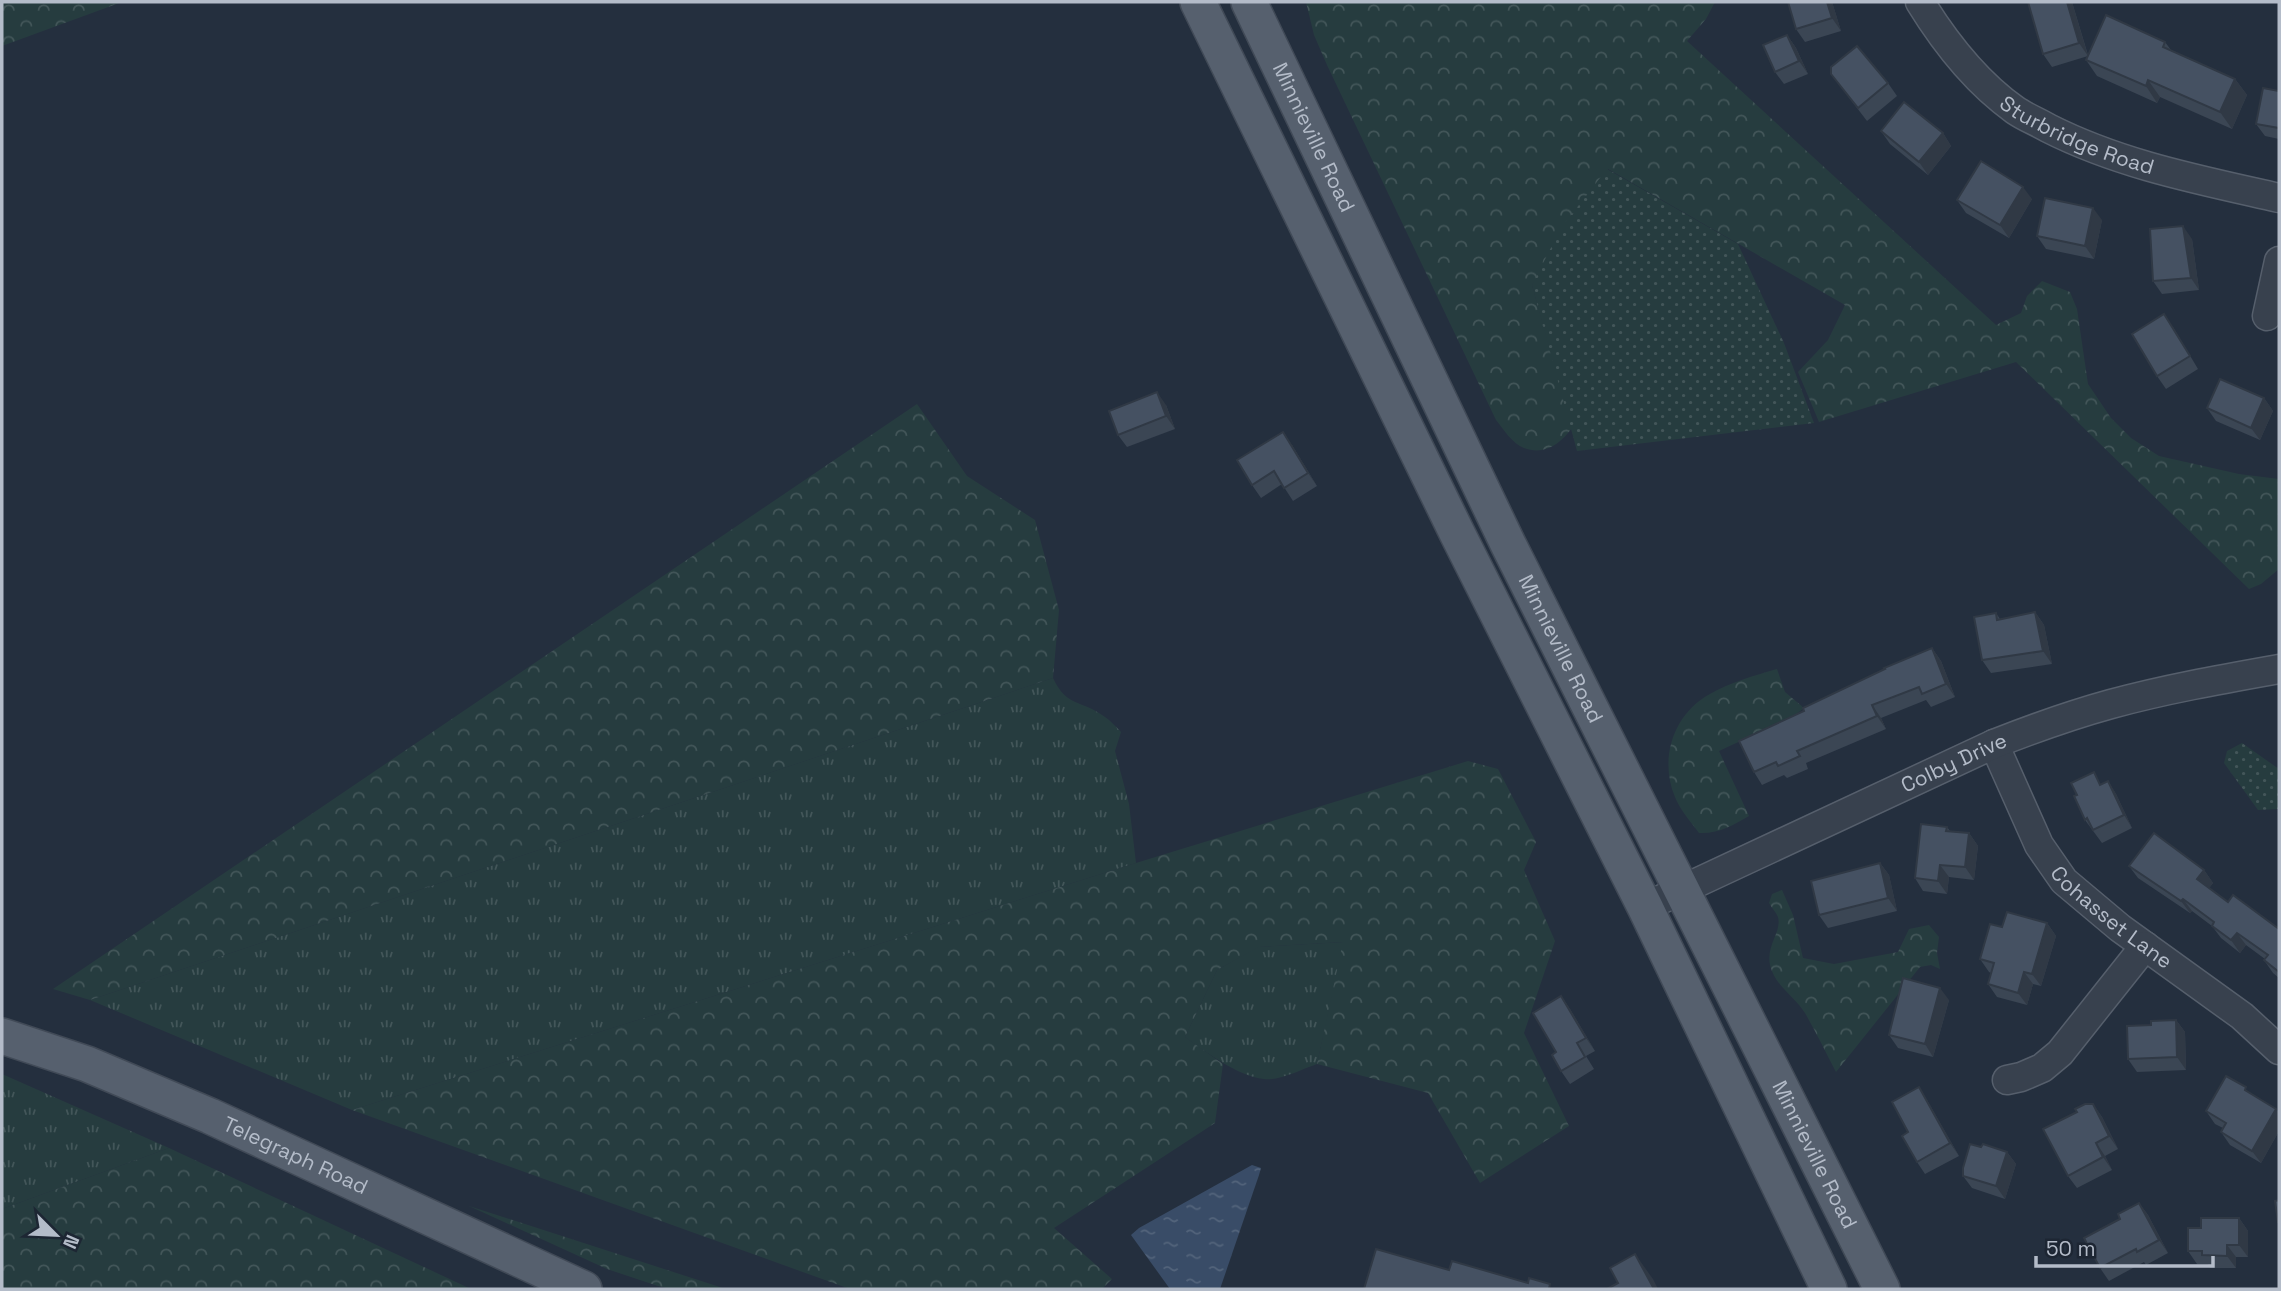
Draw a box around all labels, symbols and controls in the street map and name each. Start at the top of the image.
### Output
street label: Minnieville Road [1267,58,1361,216]
street label: Sturbridge Road [1994,89,2157,180]
street label: Minnieville Road [1513,570,1610,727]
street label: Colby Drive [1896,726,2011,799]
street label: Cohasset Lane [2045,861,2178,974]
street label: Minnieville Road [1766,1076,1864,1233]
street label: Telegraph Road [219,1110,372,1200]
north arrow [21,1200,91,1270]
scale bar [2036,1224,2213,1268]
text: N [57,1231,85,1253]
text: 50 m [2046,1235,2096,1262]

